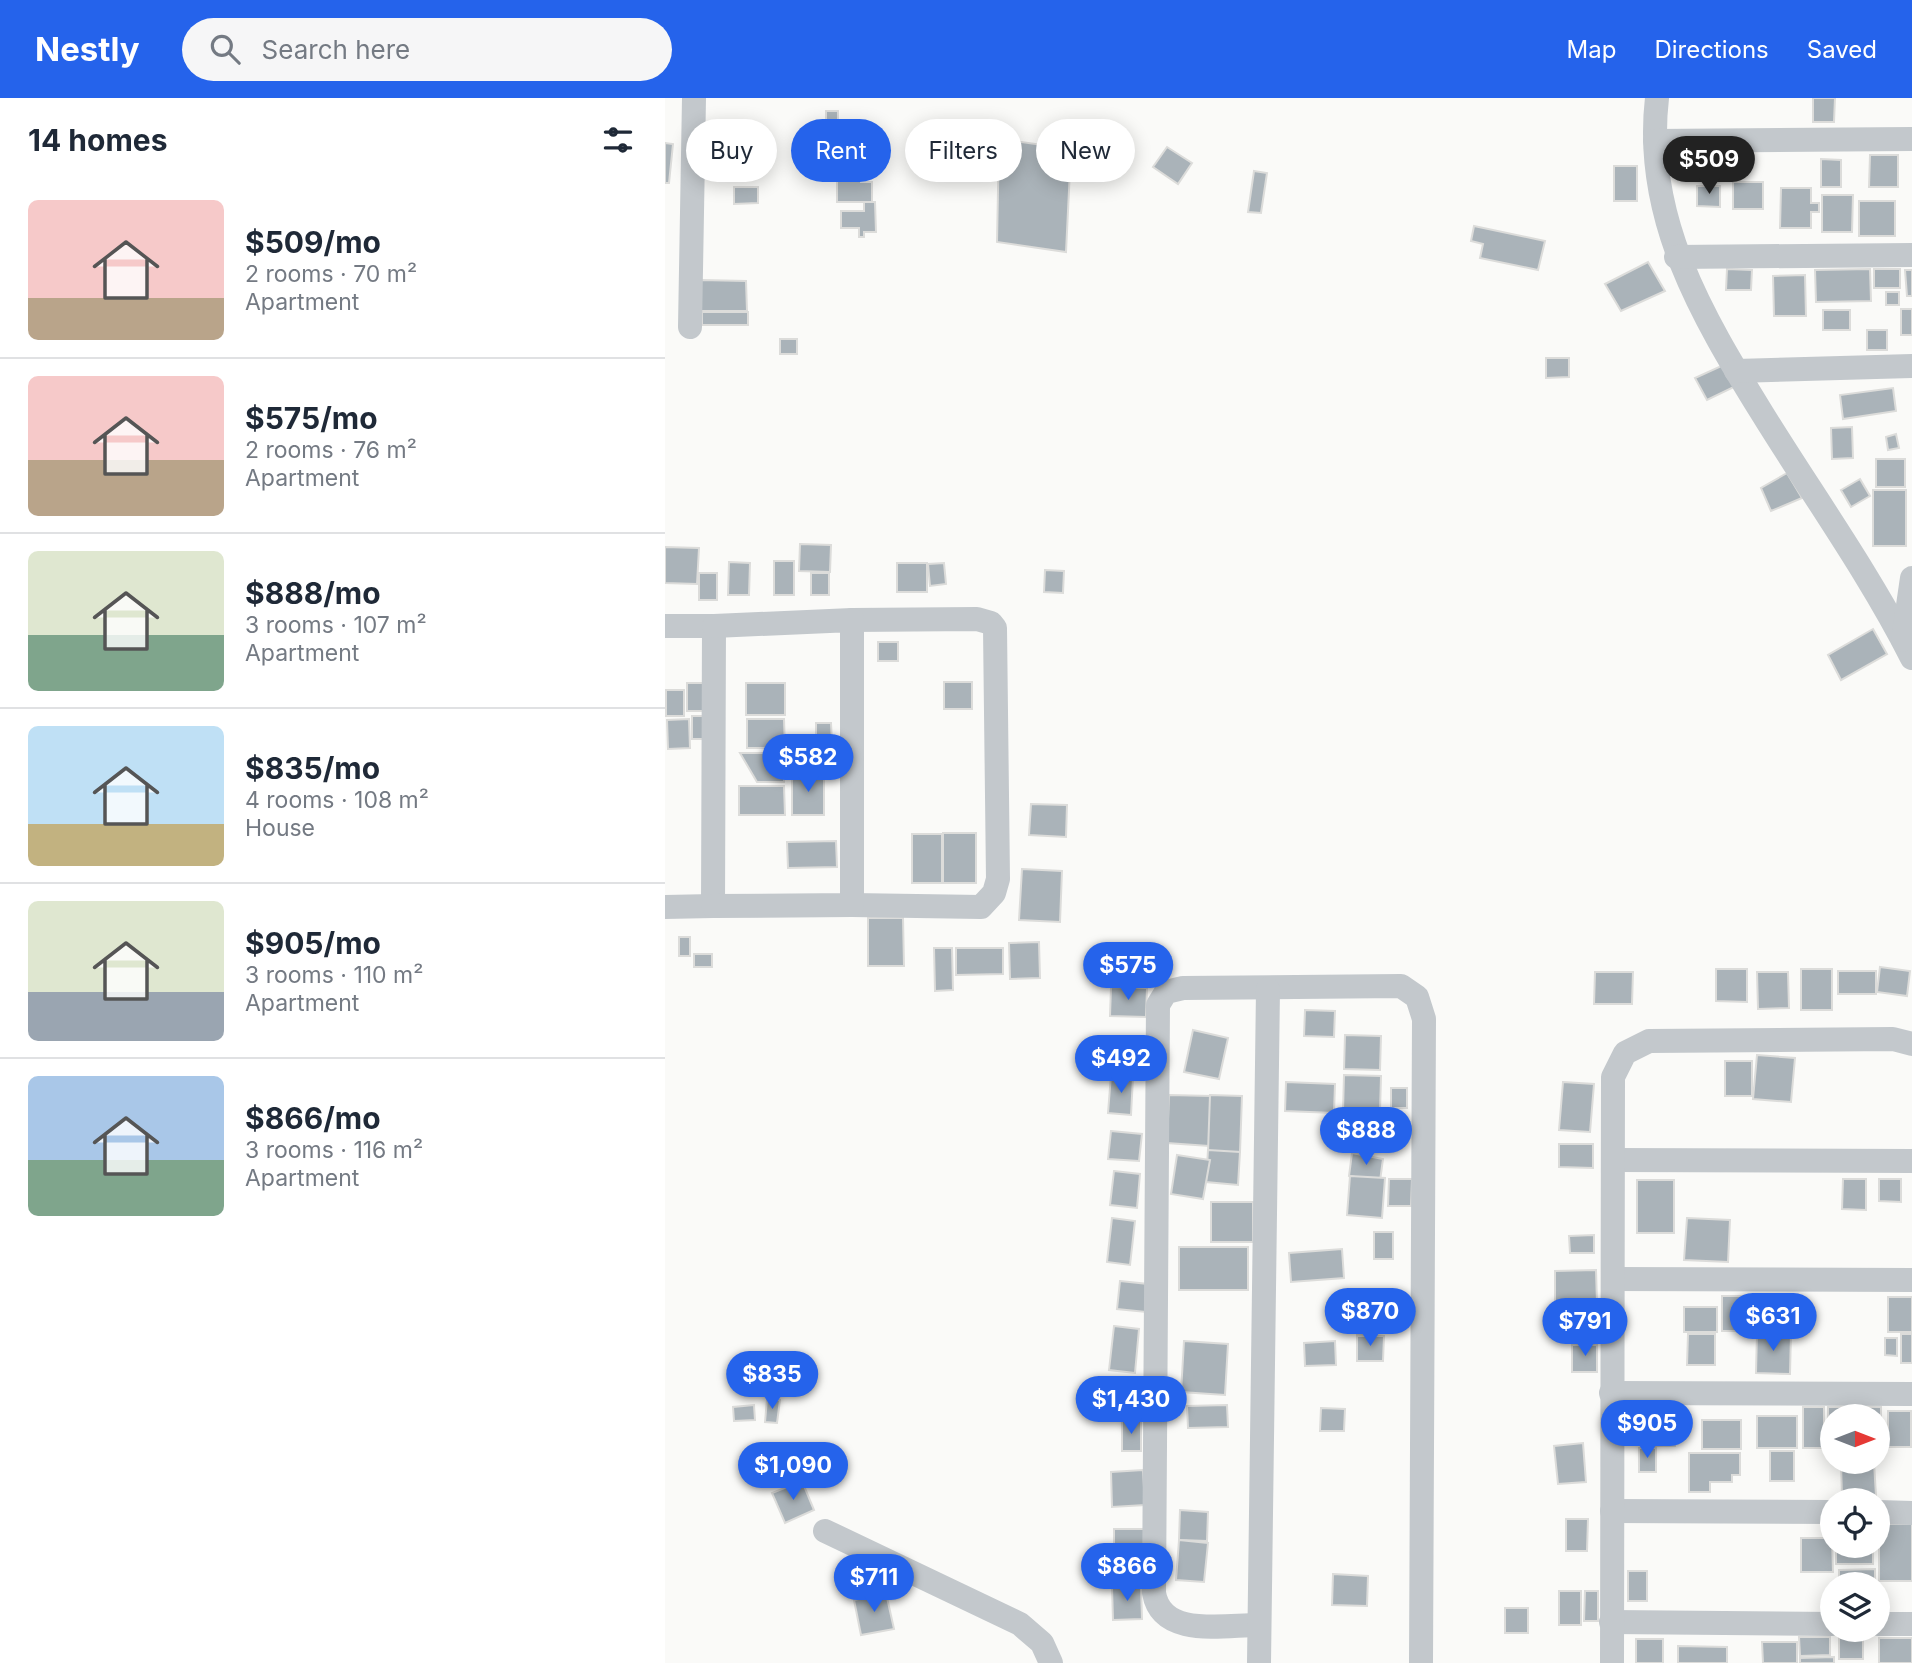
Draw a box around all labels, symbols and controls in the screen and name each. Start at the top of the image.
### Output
search box [182,18,672,81]
text: Nestly [35,29,140,69]
icon: search [206,30,244,68]
text: Search here [262,34,410,65]
text: Map [1567,35,1616,64]
text: Directions [1654,35,1769,64]
text: Saved [1807,35,1877,64]
chip: Buy [686,119,777,182]
chip: Rent [791,119,891,182]
chip: Filters [905,119,1022,182]
chip: New [1036,119,1135,182]
icon: filters [599,121,637,159]
text: 14 homes [28,122,167,158]
pin: $509 [1668,136,1750,196]
text: $509 [1679,145,1739,173]
text: $509/mo [245,224,381,260]
icon: home [84,228,168,312]
text: 2 rooms · 70 m² [245,260,417,288]
text: Apartment [245,288,359,316]
text: $575/mo [245,400,378,436]
icon: home [84,404,168,488]
text: 2 rooms · 76 m² [245,436,417,464]
text: Apartment [245,464,359,492]
text: $888/mo [245,575,381,611]
icon: home [84,579,168,663]
text: 3 rooms · 107 m² [245,611,427,639]
text: Apartment [245,639,359,667]
pin: $582 [767,734,849,794]
text: $582 [778,743,838,771]
text: $835/mo [245,750,380,786]
icon: home [84,754,168,838]
text: 4 rooms · 108 m² [245,786,429,814]
text: House [245,814,315,842]
text: $905/mo [245,925,381,961]
icon: home [84,929,168,1013]
pin: $575 [1087,942,1169,1002]
text: $575 [1099,951,1157,979]
text: 3 rooms · 110 m² [245,961,423,989]
text: Apartment [245,989,359,1017]
pin: $492 [1080,1035,1162,1095]
text: $492 [1091,1044,1151,1072]
text: $866/mo [245,1100,381,1136]
icon: home [84,1104,168,1188]
pin: $888 [1325,1108,1407,1167]
text: $888 [1336,1116,1396,1144]
text: 3 rooms · 116 m² [245,1136,423,1164]
text: Apartment [245,1164,359,1192]
pin: $870 [1329,1288,1411,1348]
pin: $631 [1732,1294,1814,1353]
text: $870 [1341,1297,1399,1325]
pin: $791 [1544,1298,1626,1358]
text: $631 [1746,1302,1800,1330]
text: $791 [1558,1307,1612,1335]
pin: $835 [731,1352,813,1411]
text: $835 [742,1360,802,1388]
pin: $1,430 [1074,1376,1188,1436]
text: $1,430 [1092,1385,1170,1413]
pin: $905 [1606,1400,1688,1460]
north arrow [1820,1404,1890,1474]
map controls [1820,1404,1890,1642]
text: $905 [1617,1409,1677,1437]
pin: $1,090 [736,1442,850,1502]
text: $1,090 [754,1451,832,1479]
button: locate [1820,1488,1890,1558]
pin: $866 [1086,1544,1168,1603]
text: $866 [1097,1552,1157,1580]
pin: $711 [833,1554,915,1614]
text: $711 [850,1563,898,1591]
button: layers [1820,1572,1890,1642]

